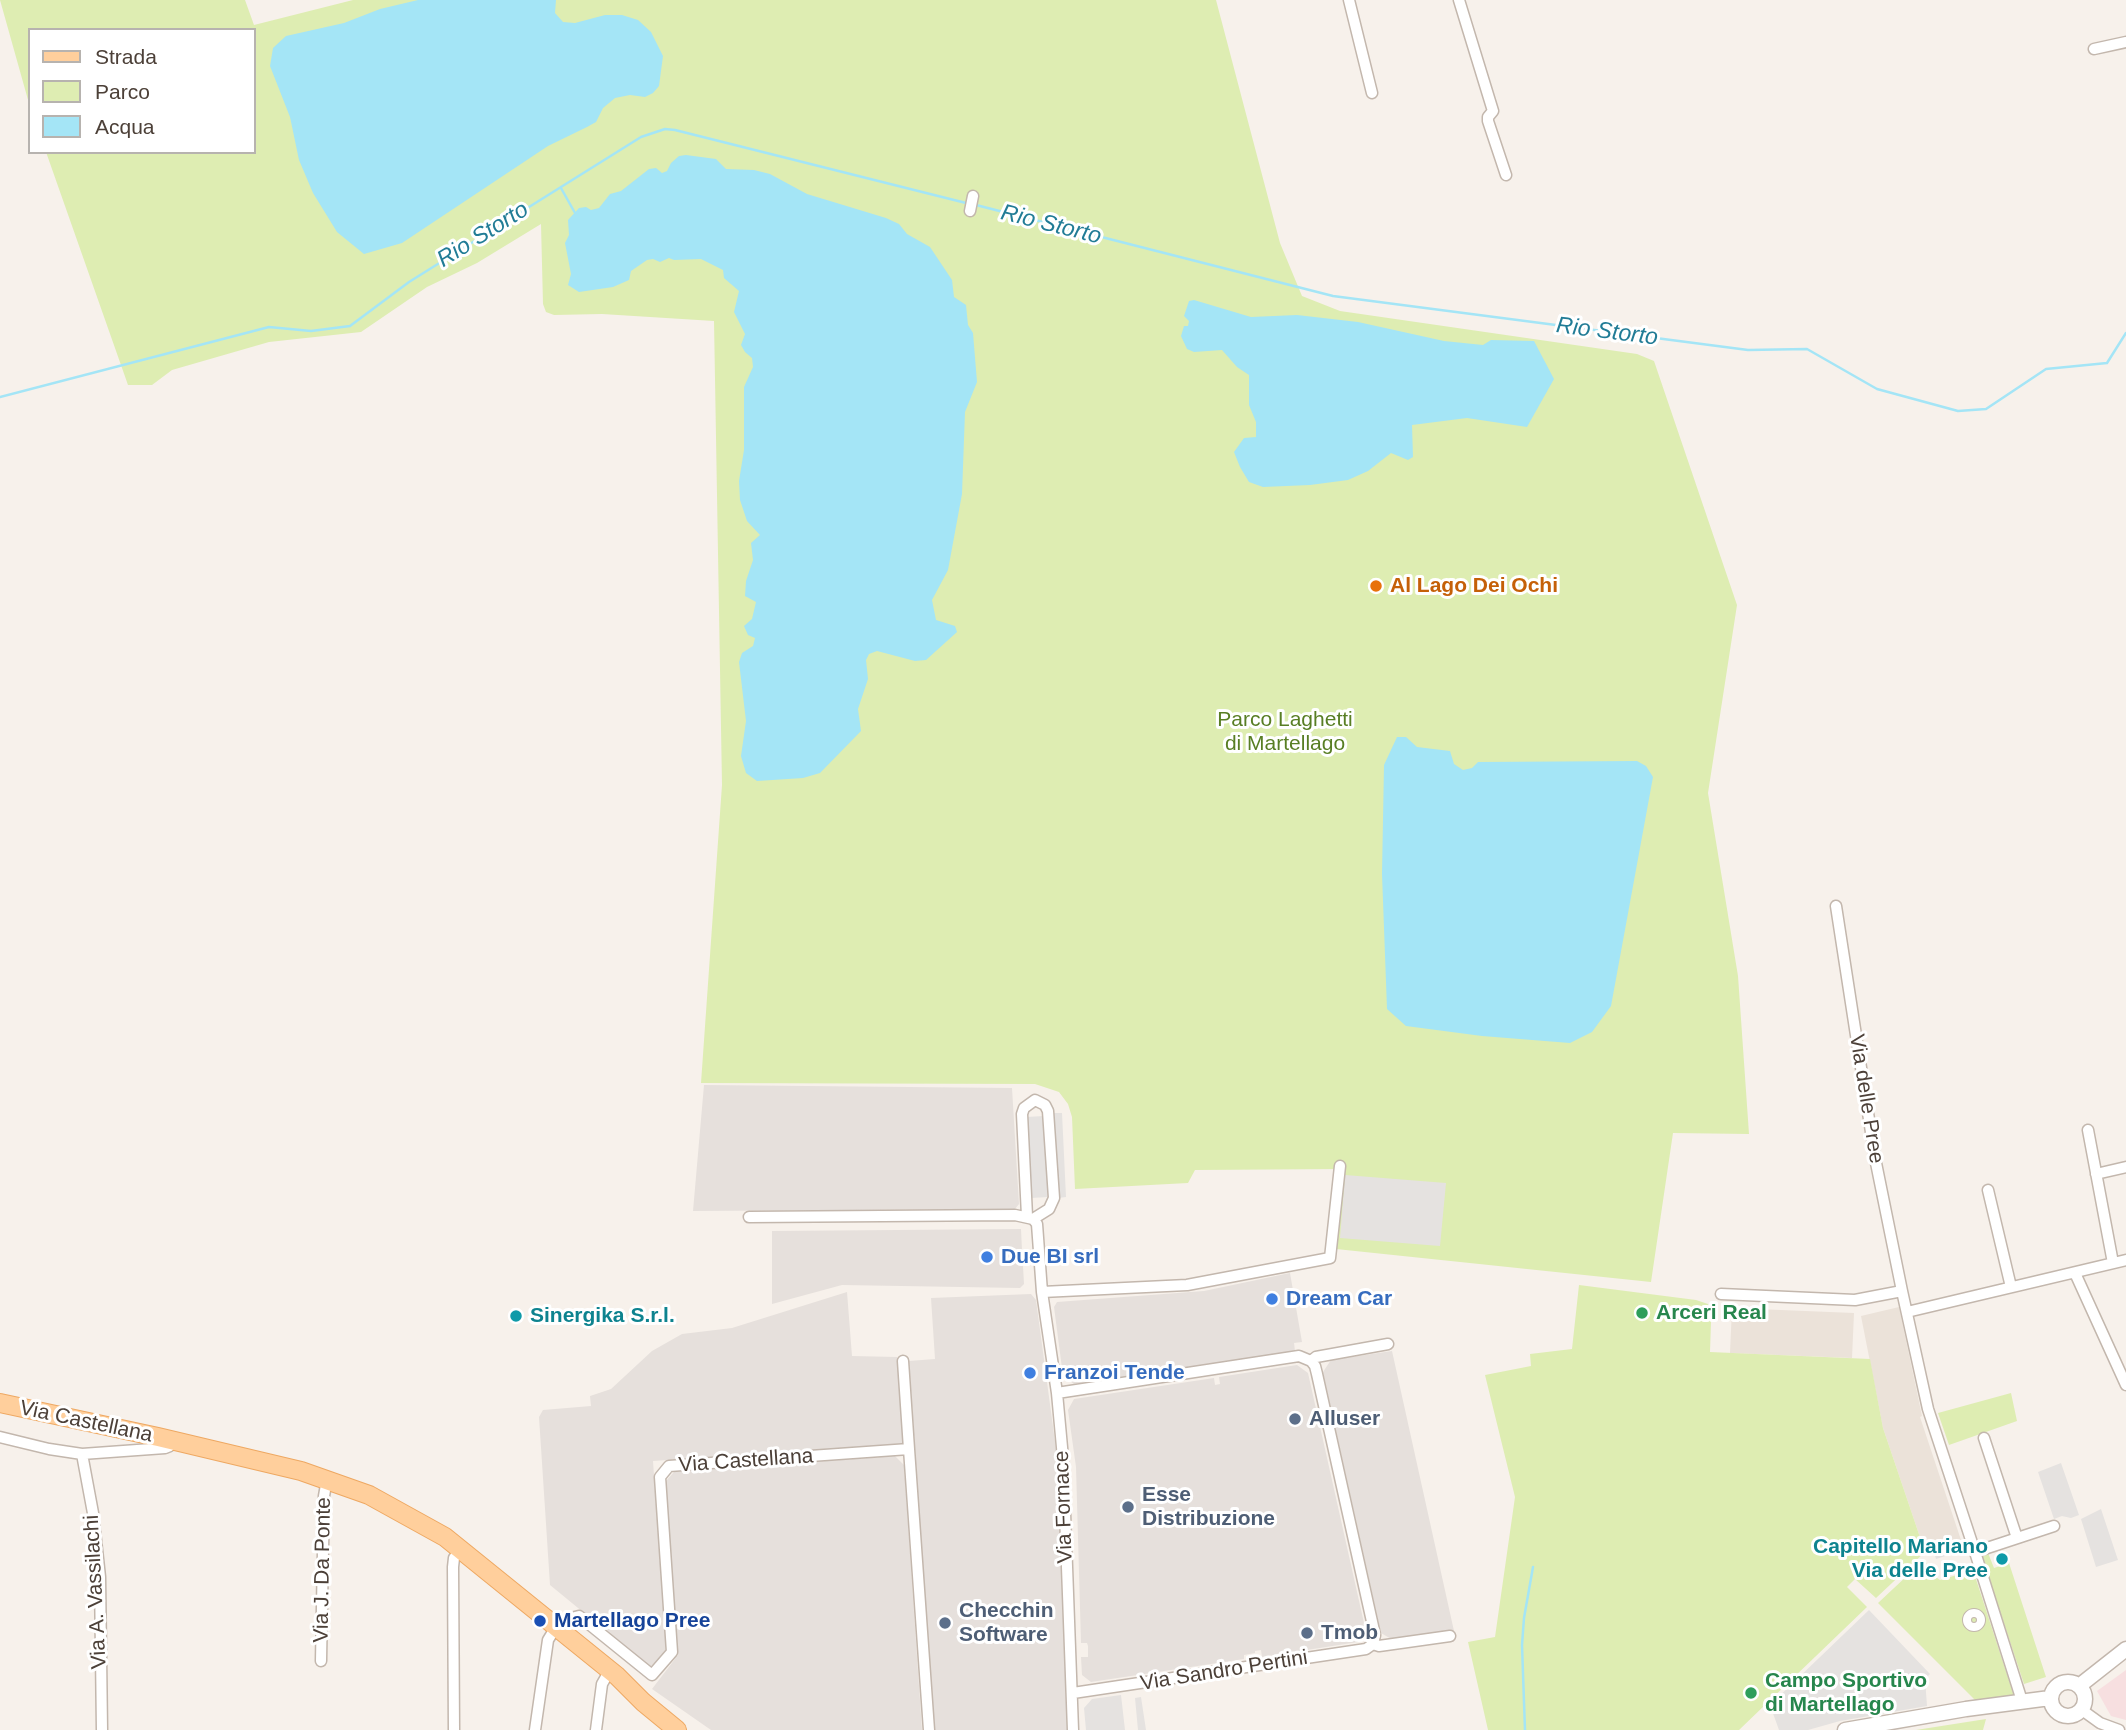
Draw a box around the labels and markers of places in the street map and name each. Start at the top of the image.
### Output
place label: Al Lago Dei Ochi [1390,573,1558,599]
marker: Al Lago Dei Ochi [1368,578,1384,594]
place label: Due BI srl [1001,1244,1099,1270]
marker: Due BI srl [979,1249,995,1265]
place label: Dream Car [1286,1286,1392,1312]
marker: Dream Car [1264,1291,1280,1307]
place label: Arceri Real [1656,1300,1767,1326]
place label: Sinergika S.r.l. [530,1303,675,1329]
marker: Arceri Real [1634,1305,1650,1321]
marker: Sinergika S.r.l. [508,1308,524,1324]
place label: Franzoi Tende [1044,1360,1185,1386]
marker: Franzoi Tende [1022,1365,1038,1381]
place label: Alluser [1309,1406,1380,1432]
marker: Alluser [1287,1411,1303,1427]
place label: Esse Distribuzione [1142,1482,1275,1532]
marker: Esse Distribuzione [1120,1499,1136,1515]
place label: Capitello Mariano Via delle Pree [1813,1534,1988,1584]
marker: Capitello Mariano Via delle Pree [1994,1551,2010,1567]
place label: Checchin Software [959,1598,1054,1648]
place label: Martellago Pree [554,1608,710,1634]
marker: Martellago Pree [532,1613,548,1629]
marker: Checchin Software [937,1615,953,1631]
place label: Tmob [1321,1620,1378,1646]
marker: Tmob [1299,1625,1315,1641]
place label: Campo Sportivo di Martellago [1765,1668,1927,1718]
marker: Campo Sportivo di Martellago [1743,1685,1759,1701]

